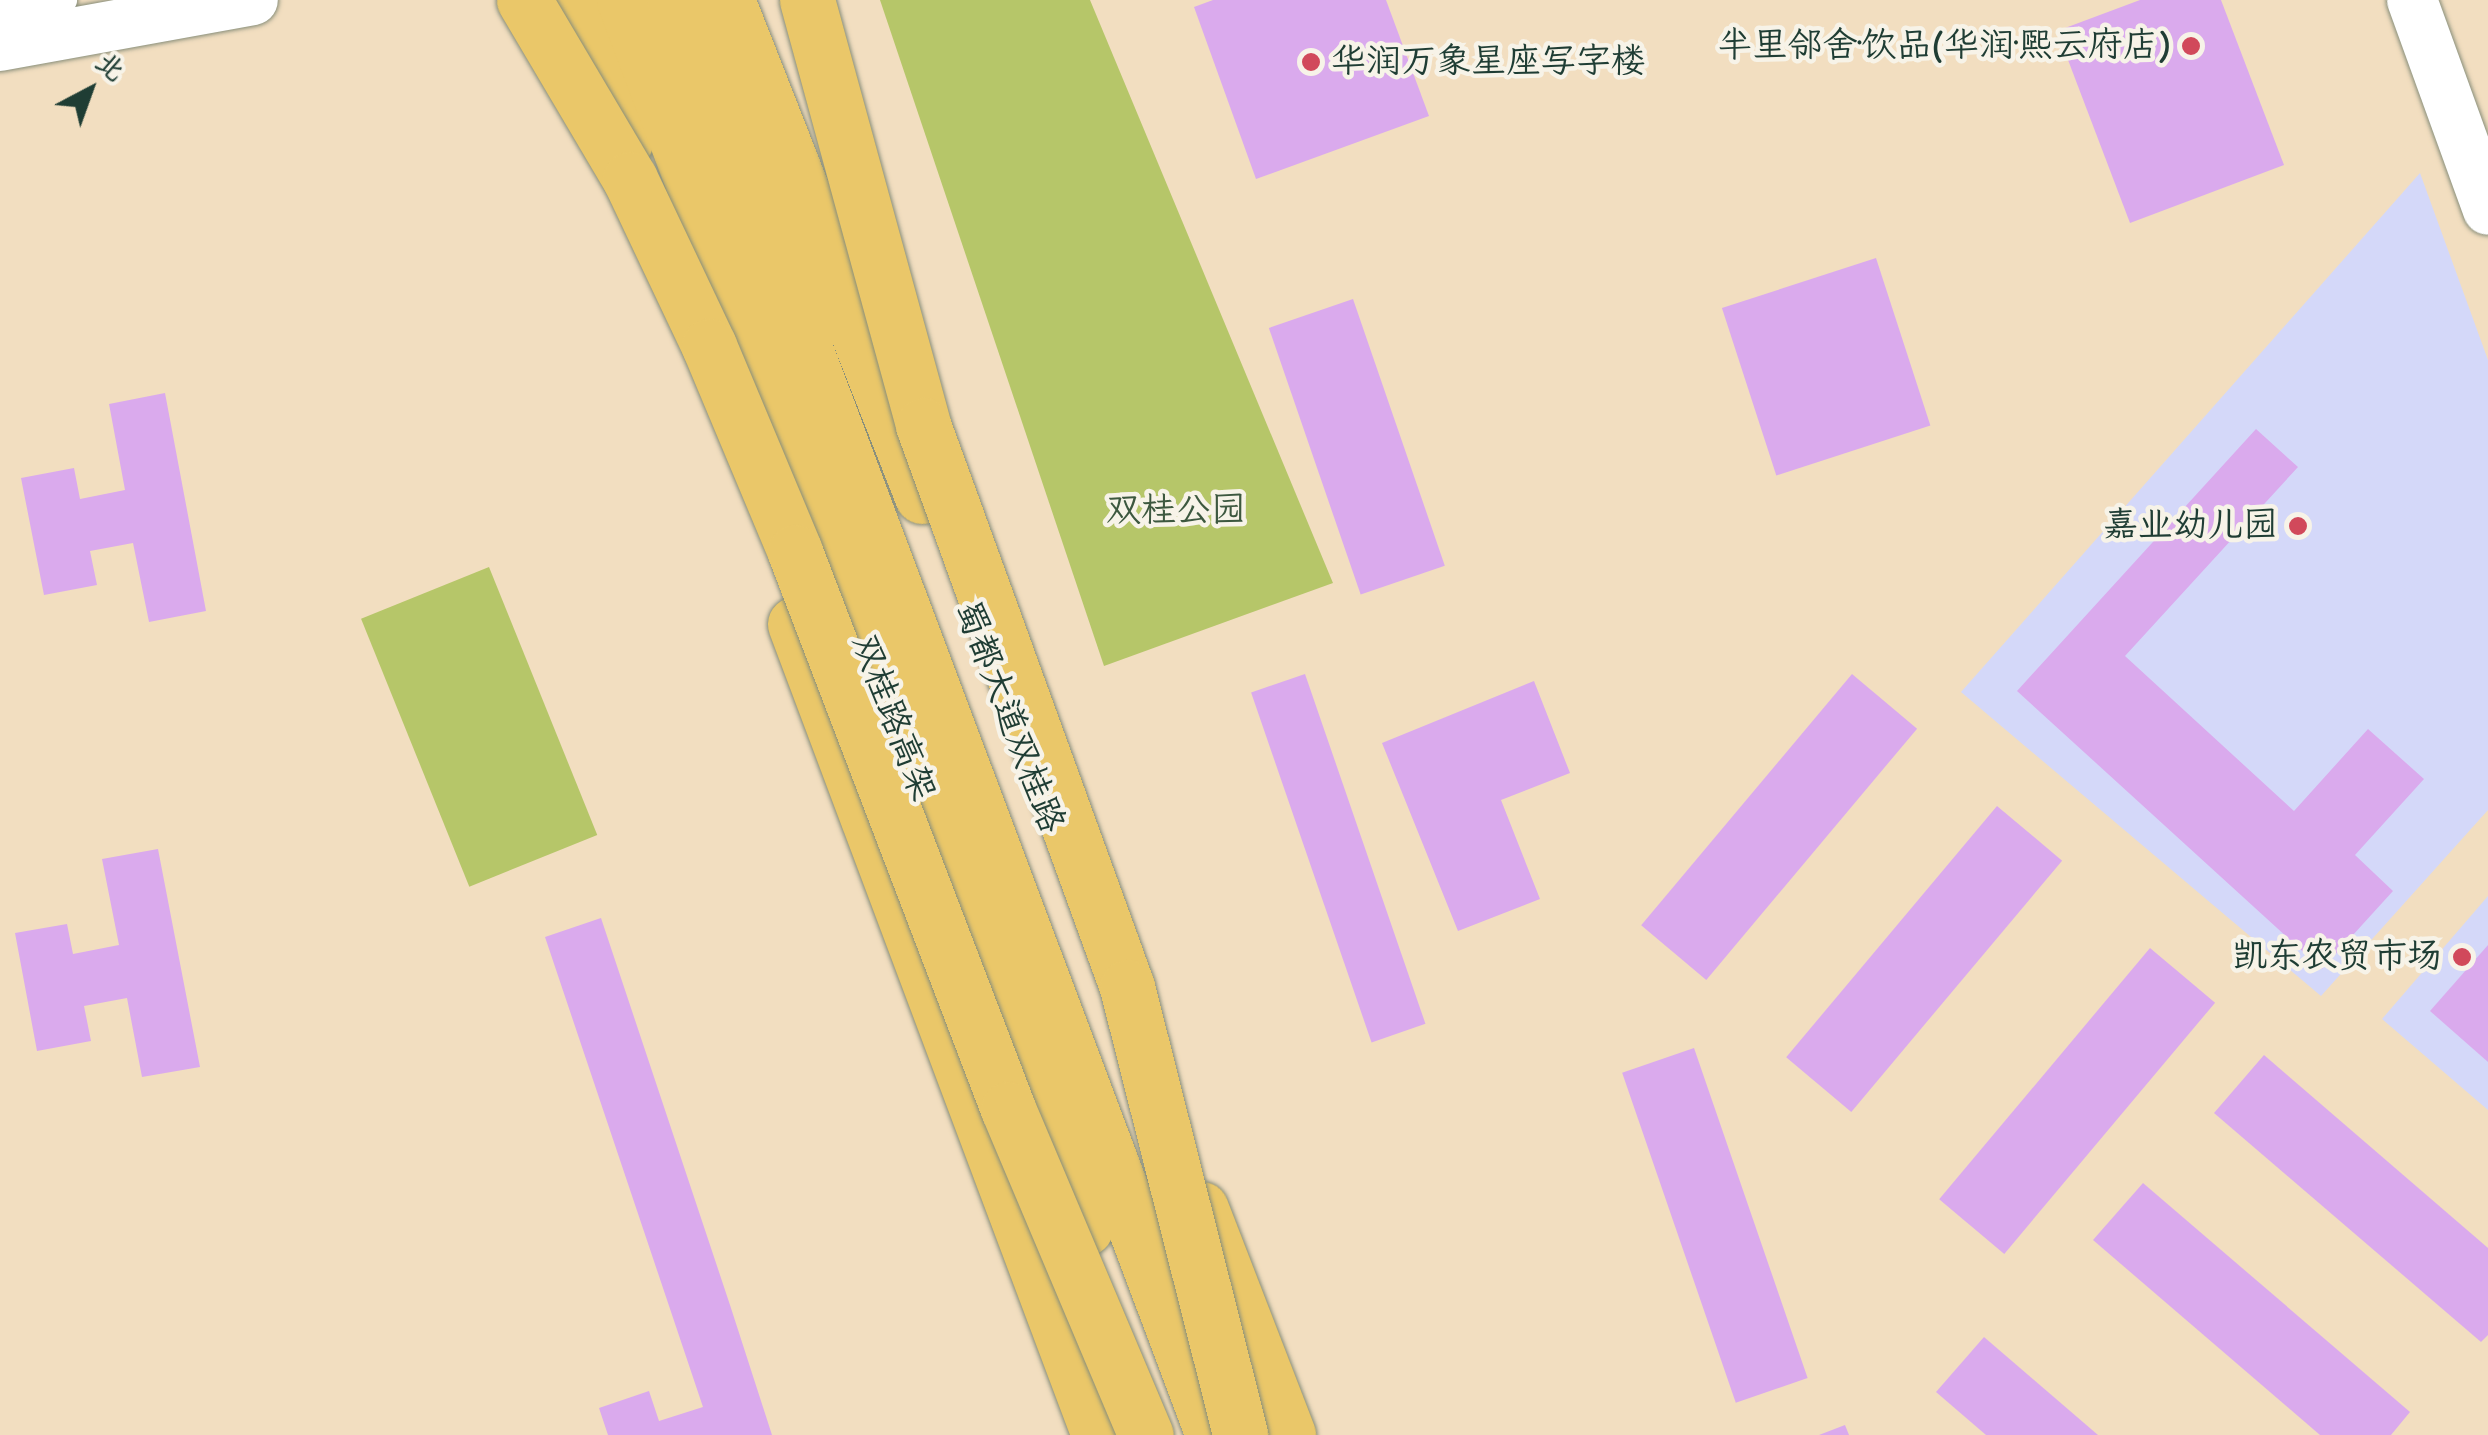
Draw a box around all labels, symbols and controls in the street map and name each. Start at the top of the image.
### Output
place label: 半里邻舍·饮品(华润·熙云府店) [1718,25,2171,67]
marker: 半里邻舍·饮品(华润·熙云府店) [2180,35,2202,57]
north arrow [40,40,140,140]
place label: 华润万象星座写字楼 [1331,41,1646,83]
text: 北 [89,45,131,89]
marker: 华润万象星座写字楼 [1300,51,1322,73]
park label: 双桂公园 [1106,490,1246,532]
place label: 嘉业幼儿园 [2103,505,2278,547]
marker: 嘉业幼儿园 [2287,515,2309,537]
street label: 蜀都大道双桂路 [945,595,1073,839]
street label: 双桂路高架 [842,629,944,807]
place label: 凯东农贸市场 [2232,936,2442,978]
marker: 凯东农贸市场 [2451,946,2473,968]

